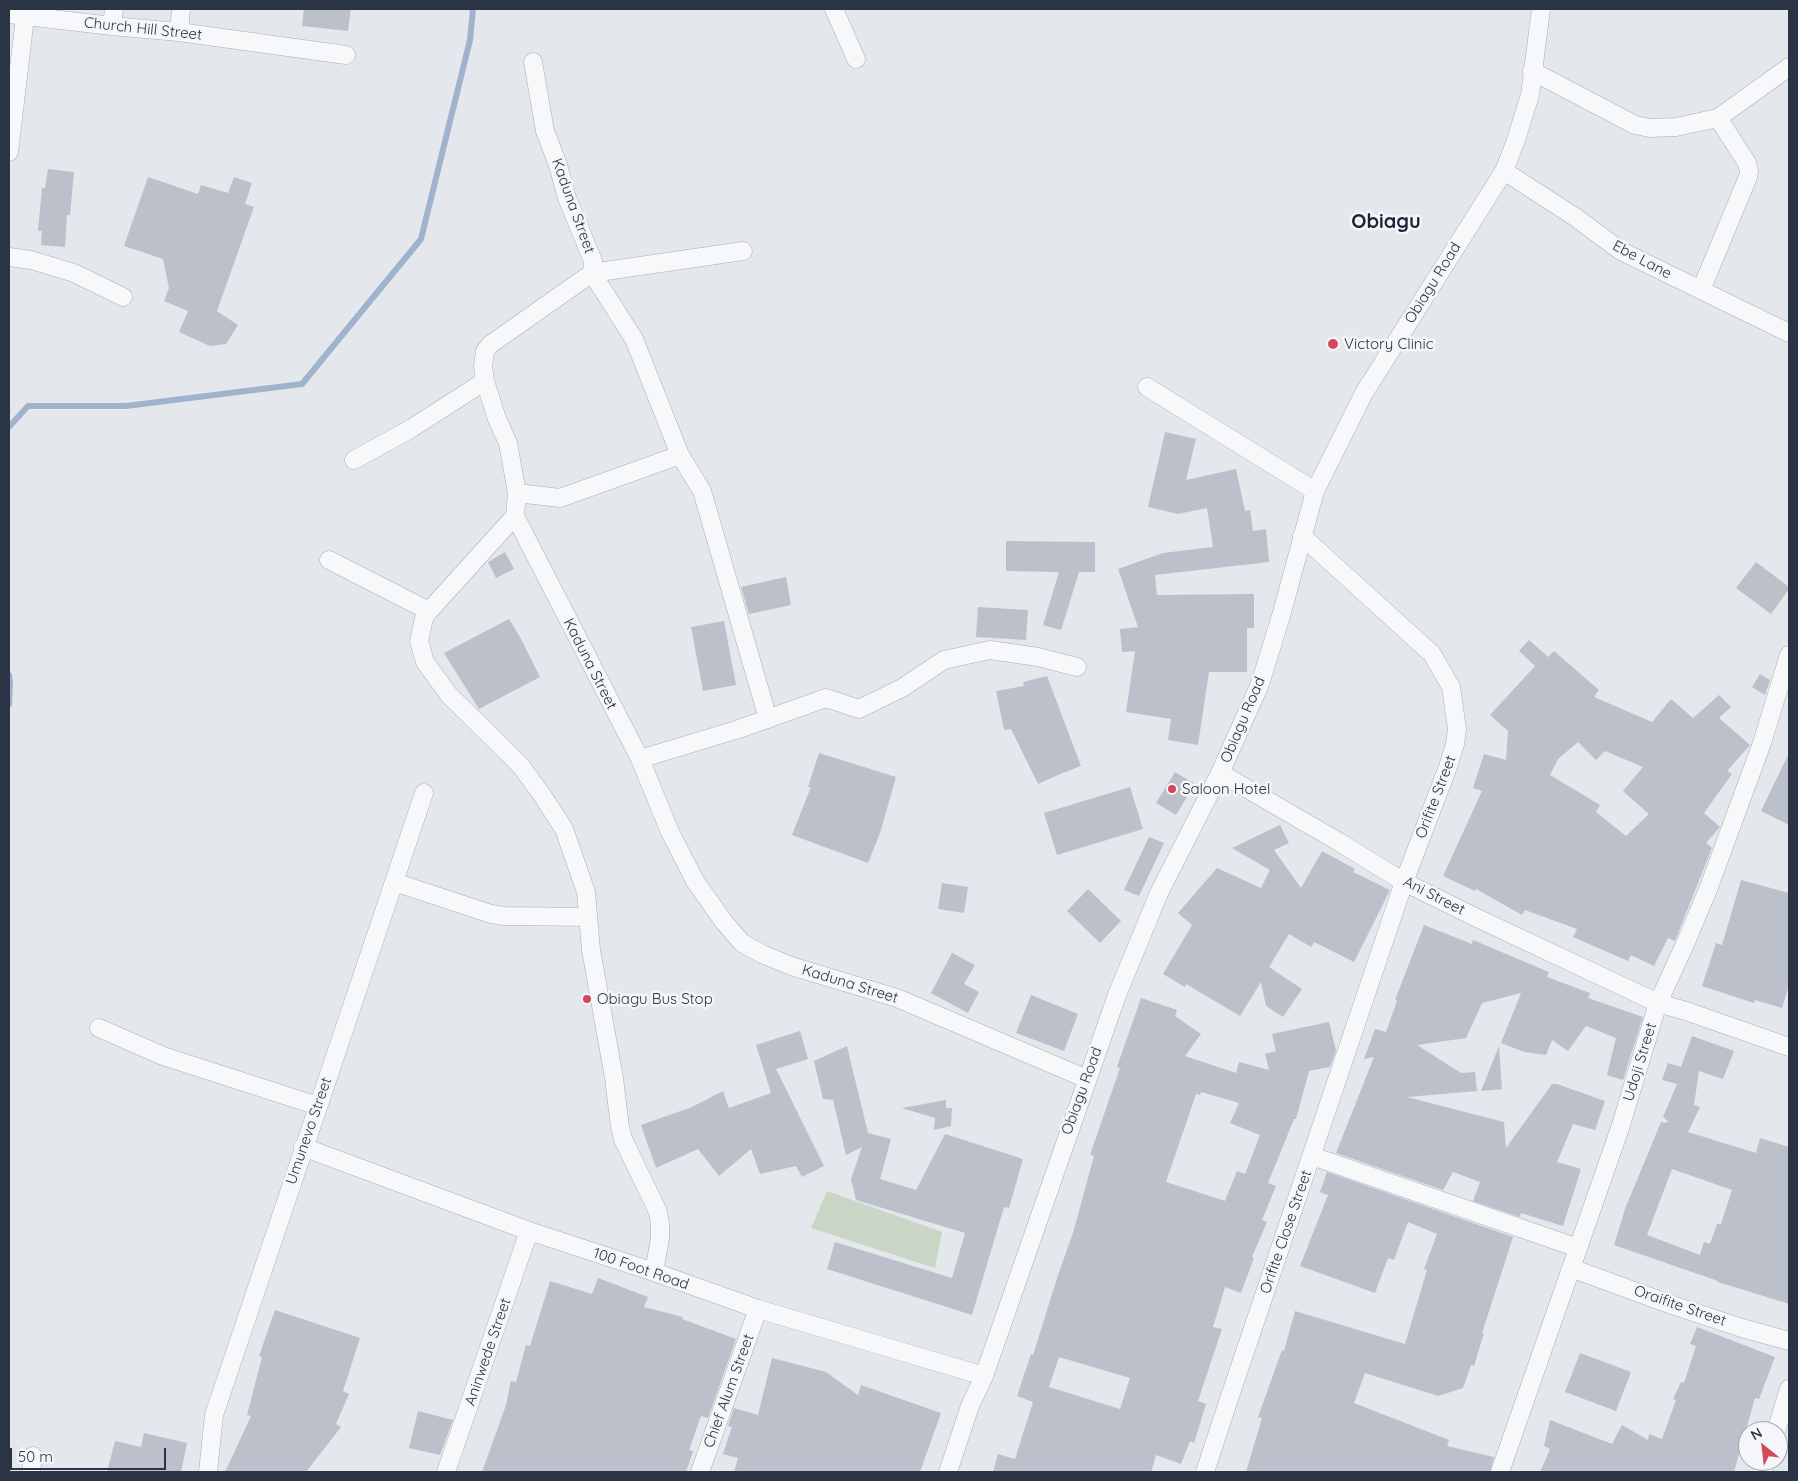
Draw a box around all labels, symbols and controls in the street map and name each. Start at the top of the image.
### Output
street label: Church Hill Street [83,14,203,44]
street label: Kaduna Street [547,156,599,256]
district label: Obiagu [1351,210,1421,234]
street label: Ebe Lane [1609,237,1675,283]
street label: Obiagu Road [1401,239,1465,327]
place label: Victory Clinic [1344,335,1434,353]
marker: Victory Clinic [1326,337,1340,351]
street label: Kaduna Street [559,615,621,713]
street label: Obiagu Road [1217,674,1269,766]
street label: Orifite Street [1412,753,1460,841]
place label: Saloon Hotel [1182,780,1270,798]
marker: Saloon Hotel [1166,783,1178,795]
street label: Ani Street [1400,873,1468,919]
street label: Kaduna Street [800,961,900,1007]
place label: Obiagu Bus Stop [597,990,713,1008]
marker: Obiagu Bus Stop [581,993,593,1005]
street label: Udoji Street [1620,1021,1660,1103]
street label: Obiagu Road [1058,1045,1106,1137]
street label: Umunevo Street [282,1075,336,1187]
street label: Orifite Close Street [1256,1168,1316,1296]
street label: 100 Foot Road [591,1244,691,1294]
street label: Oraifite Street [1631,1282,1729,1330]
street label: Aninwede Street [461,1296,515,1408]
street label: Chief Alum Street [700,1332,758,1450]
north arrow [1738,1421,1788,1471]
text: N [1747,1423,1765,1444]
scale bar [12,1438,169,1470]
text: 50 m [18,1447,53,1466]

